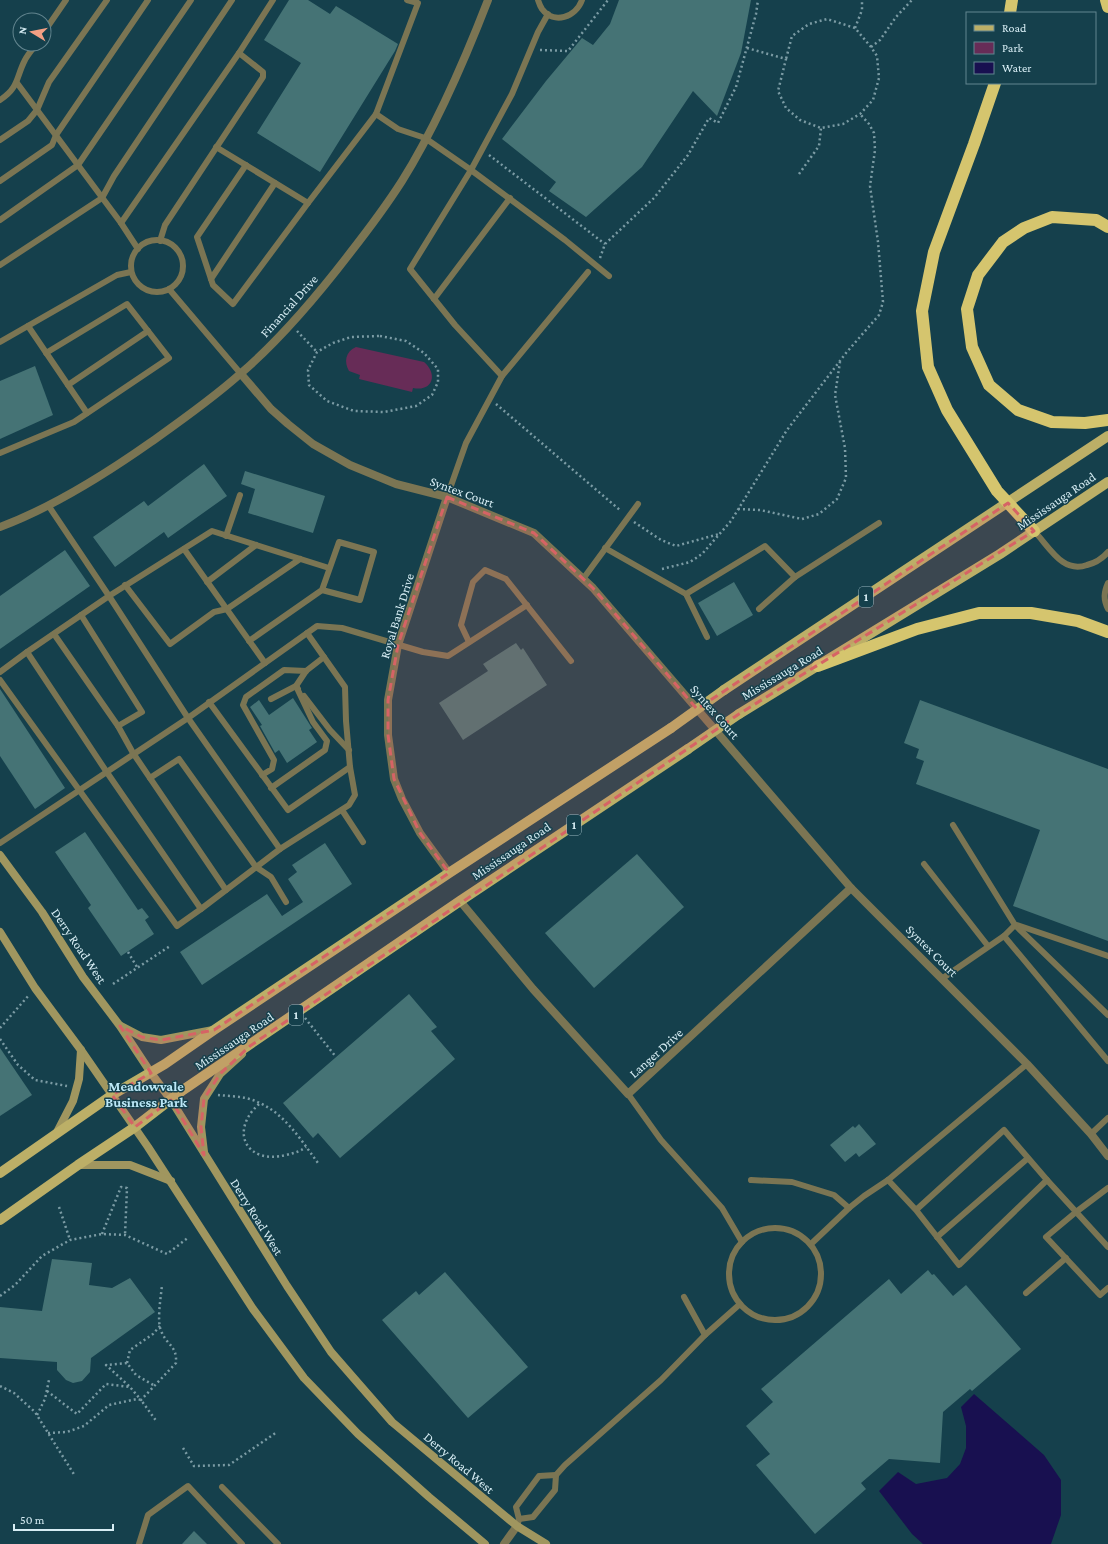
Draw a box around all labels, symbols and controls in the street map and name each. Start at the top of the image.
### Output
north arrow [12,12,52,52]
legend [966,12,1096,84]
text: Road [1002,21,1027,35]
text: N [16,25,29,35]
text: Park [1002,41,1024,55]
text: Water [1002,61,1032,75]
street label: Financial Drive [257,272,321,340]
street label: Mississauga Road [1014,469,1098,533]
street label: Syntex Court [428,473,497,511]
street label: Royal Bank Drive [377,571,417,660]
road number: 1 [859,587,873,607]
street label: Mississauga Road [739,643,825,703]
street label: Syntex Court [687,682,743,743]
road number: 1 [567,815,581,835]
street label: Mississauga Road [469,819,553,883]
street label: Derry Road West [48,906,110,987]
street label: Syntex Court [903,922,962,981]
road number: 1 [289,1005,303,1025]
street label: Mississauga Road [192,1009,276,1073]
street label: Langer Drive [626,1025,686,1081]
district label: Meadowvale Business Park [105,1078,187,1110]
street label: Derry Road West [227,1176,287,1259]
street label: Derry Road West [421,1429,498,1497]
scale bar [14,1506,113,1532]
text: 50 m [20,1513,45,1527]

